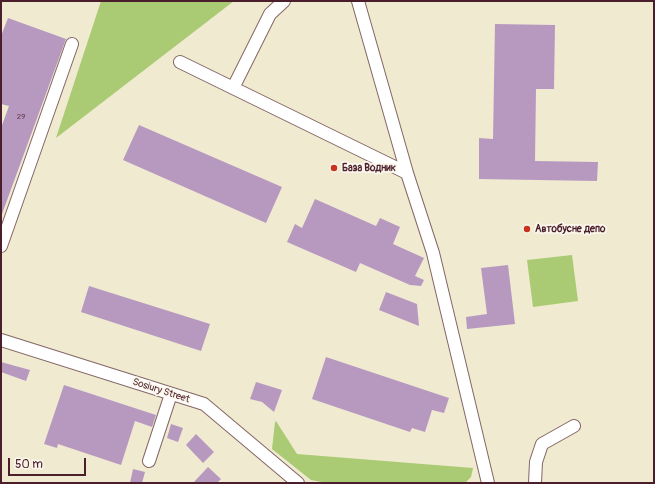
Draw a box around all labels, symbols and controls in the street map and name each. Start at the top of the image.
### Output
house number: 29 [17,112,25,122]
place label: База Водник [342,162,396,174]
marker: База Водник [329,163,339,173]
place label: Автобусне депо [535,223,605,235]
marker: Автобусне депо [522,224,532,234]
street label: Sosiury Street [131,376,191,406]
scale bar [10,450,88,476]
text: 50 m [15,457,43,472]

